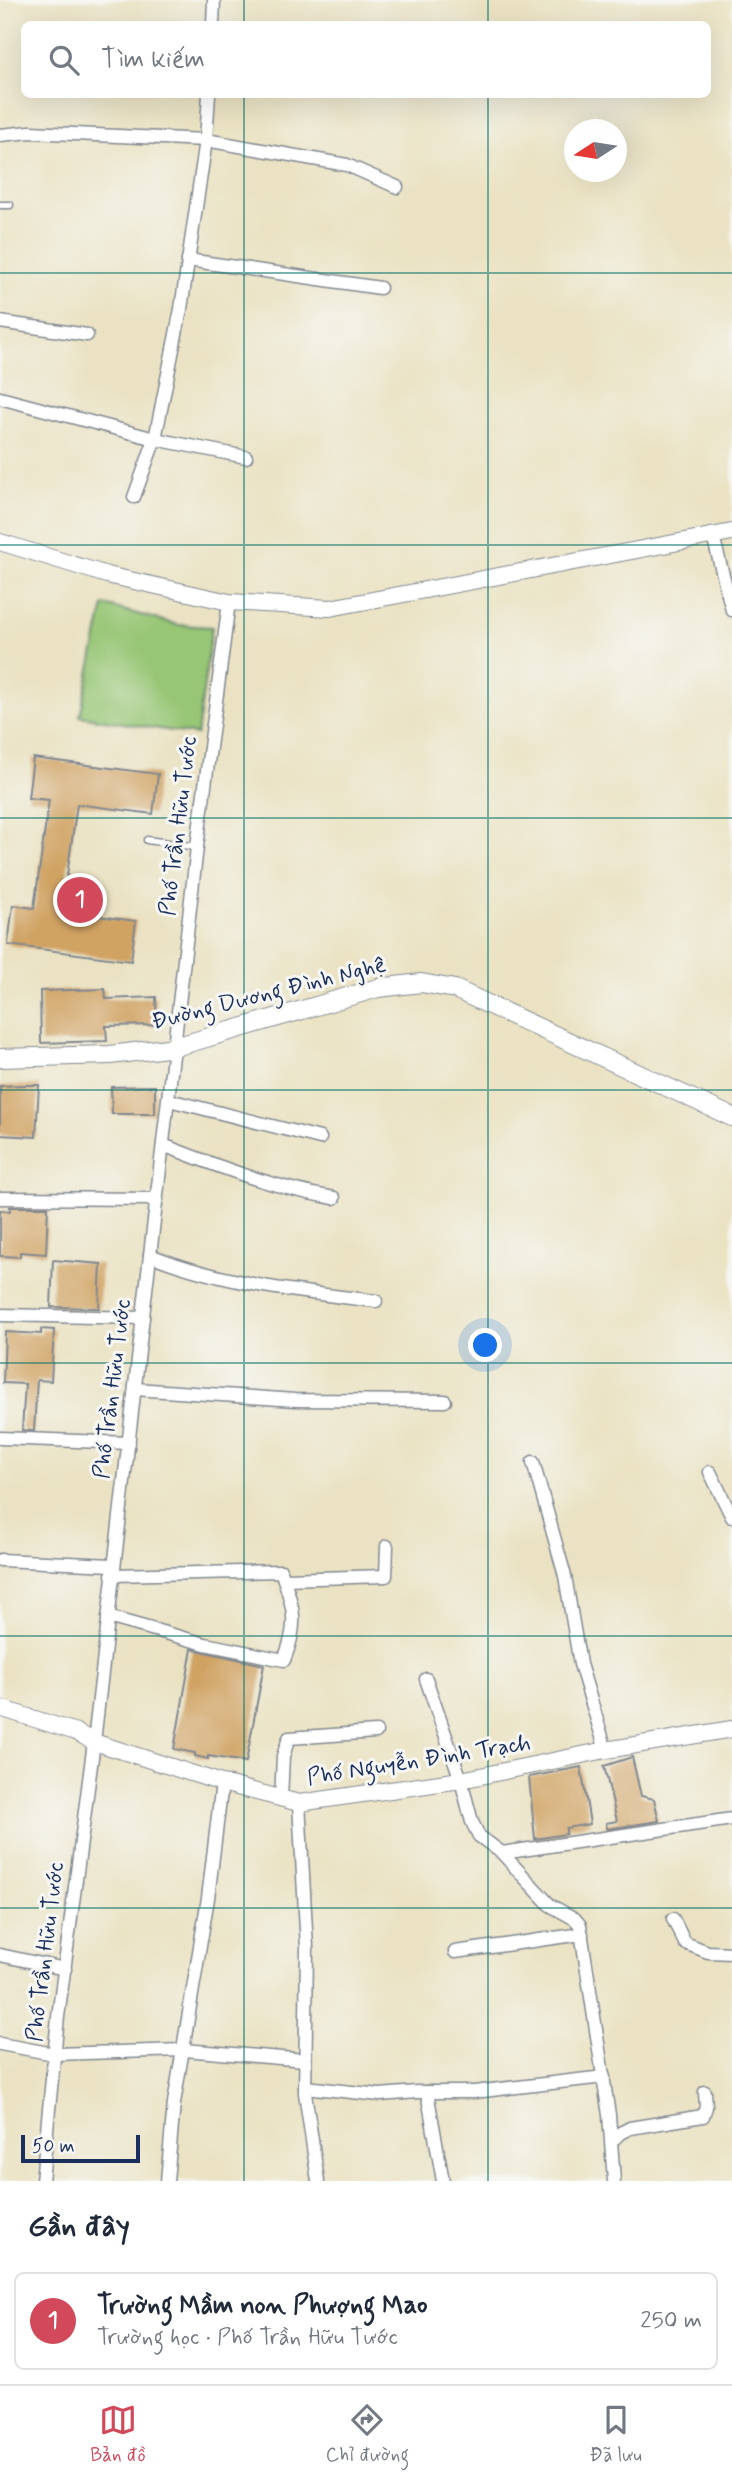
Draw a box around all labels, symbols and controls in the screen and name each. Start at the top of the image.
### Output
search box [21,21,711,98]
icon: search [45,41,83,79]
text: Tìm kiếm [101,43,205,77]
north arrow [564,119,627,182]
street label: Phố Trần Hữu Tước [153,734,205,918]
pin: 1 [57,874,103,926]
street label: Đường Dương Đình Nghệ [149,950,390,1040]
street label: Phố Trần Hữu Tước [87,1297,139,1481]
your location [468,1328,502,1362]
street label: Phố Nguyễn Đình Trạch [305,1729,533,1795]
street label: Phố Trần Hữu Tước [20,1860,72,2044]
scale bar [21,2132,140,2164]
text: 50 m [32,2134,75,2159]
text: Gần đây [28,2207,130,2246]
text: Trường Mầm non Phượng Mao [97,2289,428,2323]
text: 1 [48,2306,58,2336]
text: 250 m [640,2306,702,2336]
text: Trường học · Phố Trần Hữu Tước [97,2323,398,2353]
tab: Bản đồ [90,2401,146,2468]
tab: Chỉ đường [326,2401,409,2468]
tab: Đã lưu [589,2401,642,2468]

